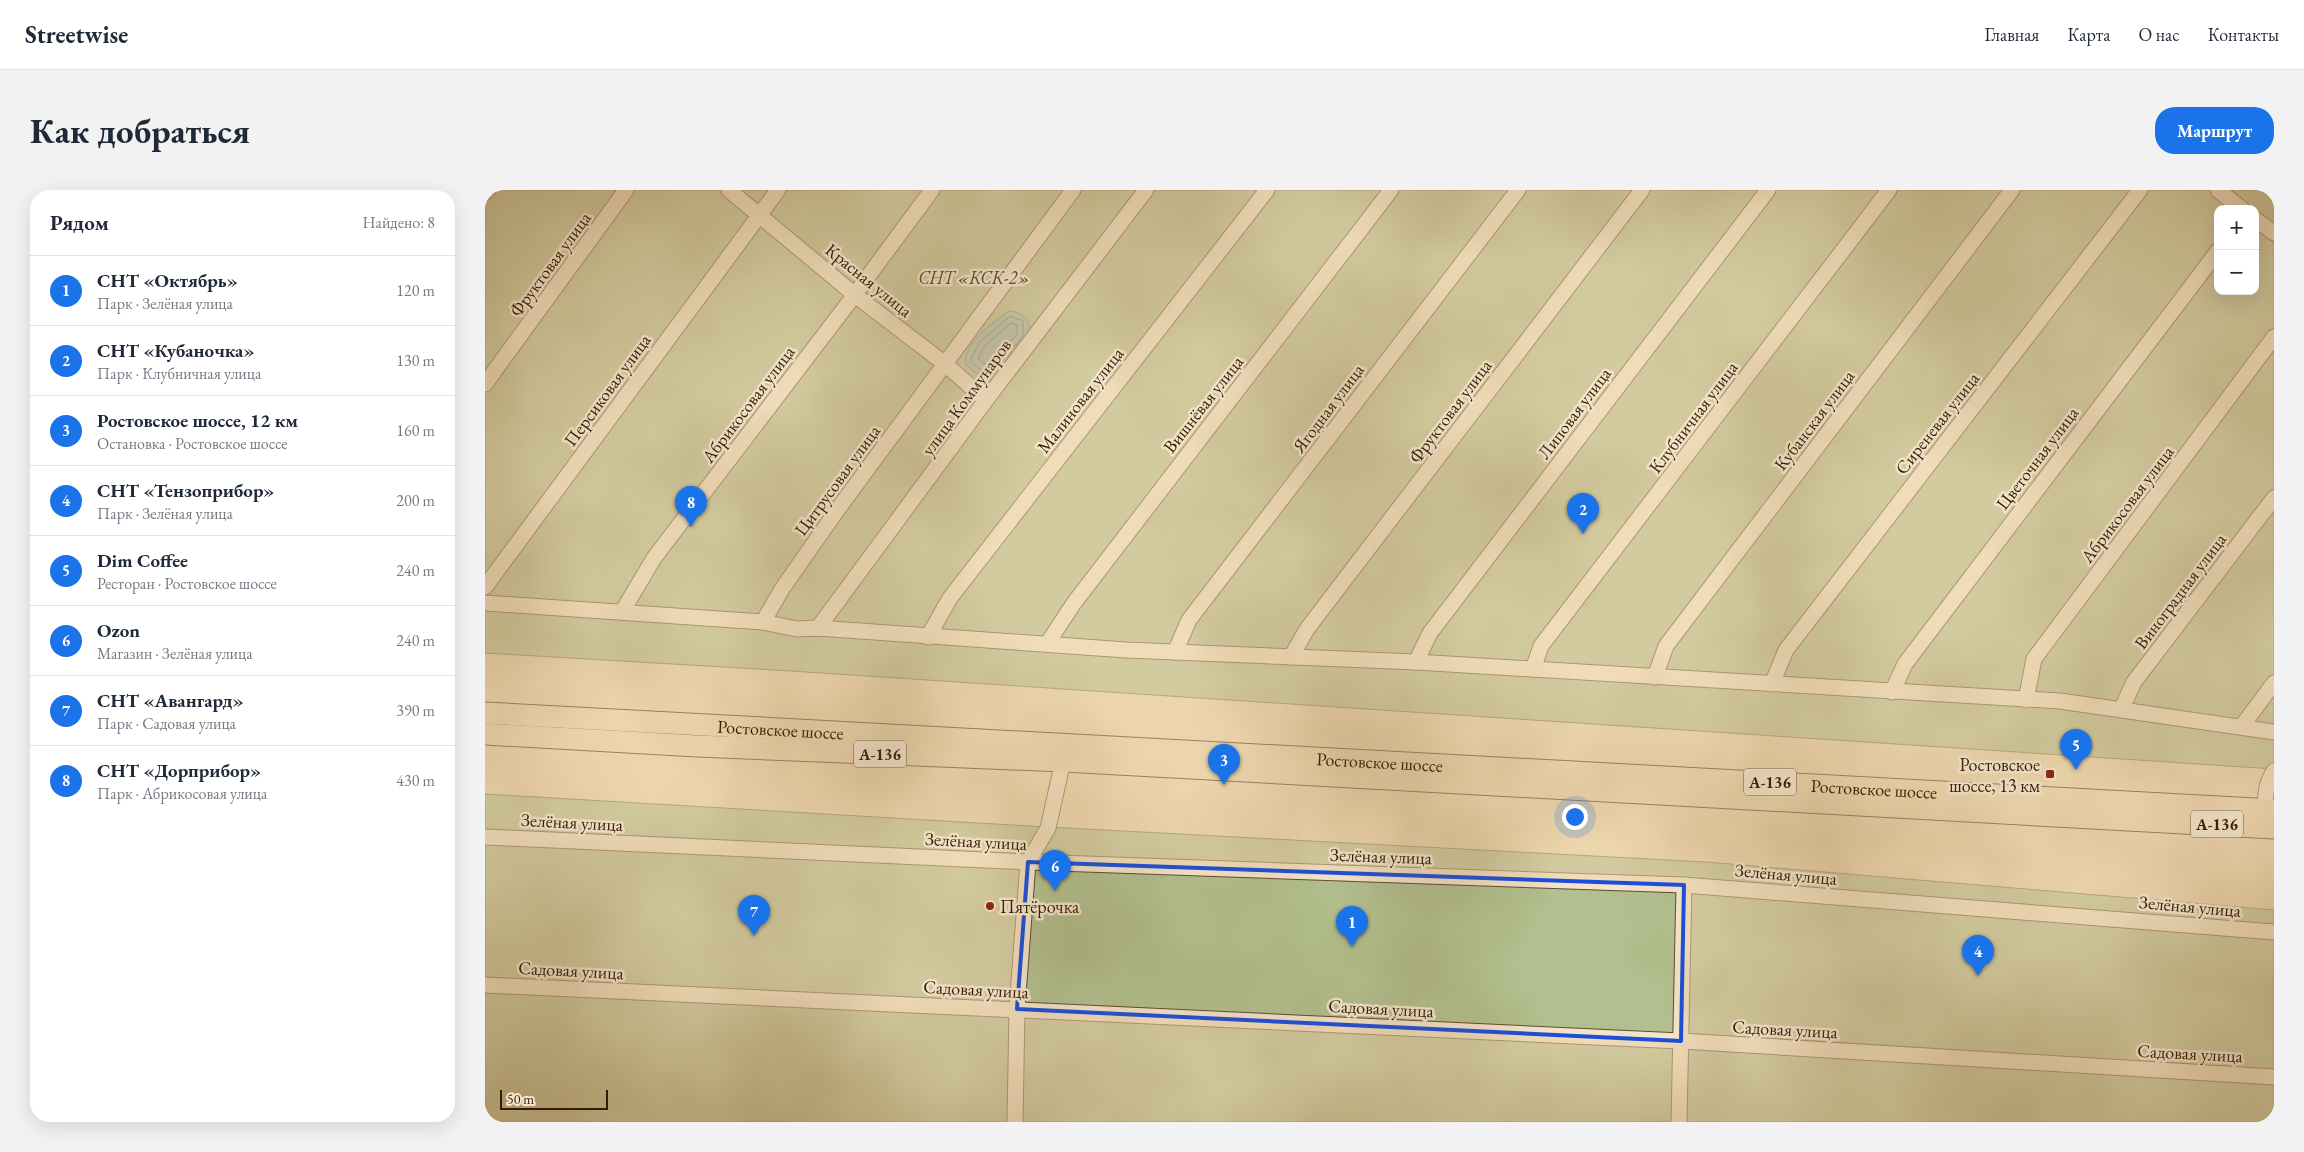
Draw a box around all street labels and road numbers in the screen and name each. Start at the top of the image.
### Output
street label: Фруктовая улица [504,206,596,321]
street label: Красная улица [821,238,918,323]
street label: Персиковая улица [558,329,656,451]
street label: улица Коммунаров [916,334,1016,460]
street label: Абрикосовая улица [696,340,800,468]
street label: Малиновая улица [1032,342,1129,458]
street label: Вишнёвая улица [1158,350,1249,457]
street label: Фруктовая улица [1404,354,1497,467]
street label: Клубничная улица [1643,356,1743,477]
street label: Ягодная улица [1287,358,1369,458]
street label: Липовая улица [1532,362,1616,463]
street label: Кубанская улица [1769,365,1860,475]
street label: Сиреневая улица [1890,367,1985,479]
street label: Цветочная улица [1991,401,2084,514]
street label: Цитрусовая улица [789,419,885,540]
street label: Абрикосовая улица [2075,440,2179,568]
street label: Виноградная улица [2129,528,2232,654]
street label: Ростовское шоссе [717,714,844,744]
road number: А-136 [854,740,906,768]
street label: Ростовское шоссе [1316,747,1443,776]
road number: А-136 [1744,768,1796,796]
street label: Ростовское шоссе [1810,773,1938,803]
street label: Зелёная улица [520,808,624,836]
road number: А-136 [2191,810,2243,838]
street label: Зелёная улица [924,827,1028,855]
street label: Зелёная улица [1330,843,1433,869]
street label: Зелёная улица [1734,858,1839,890]
street label: Зелёная улица [2138,890,2243,922]
street label: Садовая улица [518,956,625,984]
street label: Садовая улица [923,975,1030,1003]
street label: Садовая улица [1328,994,1435,1022]
street label: Садовая улица [1732,1015,1839,1043]
street label: Садовая улица [2137,1039,2244,1067]

